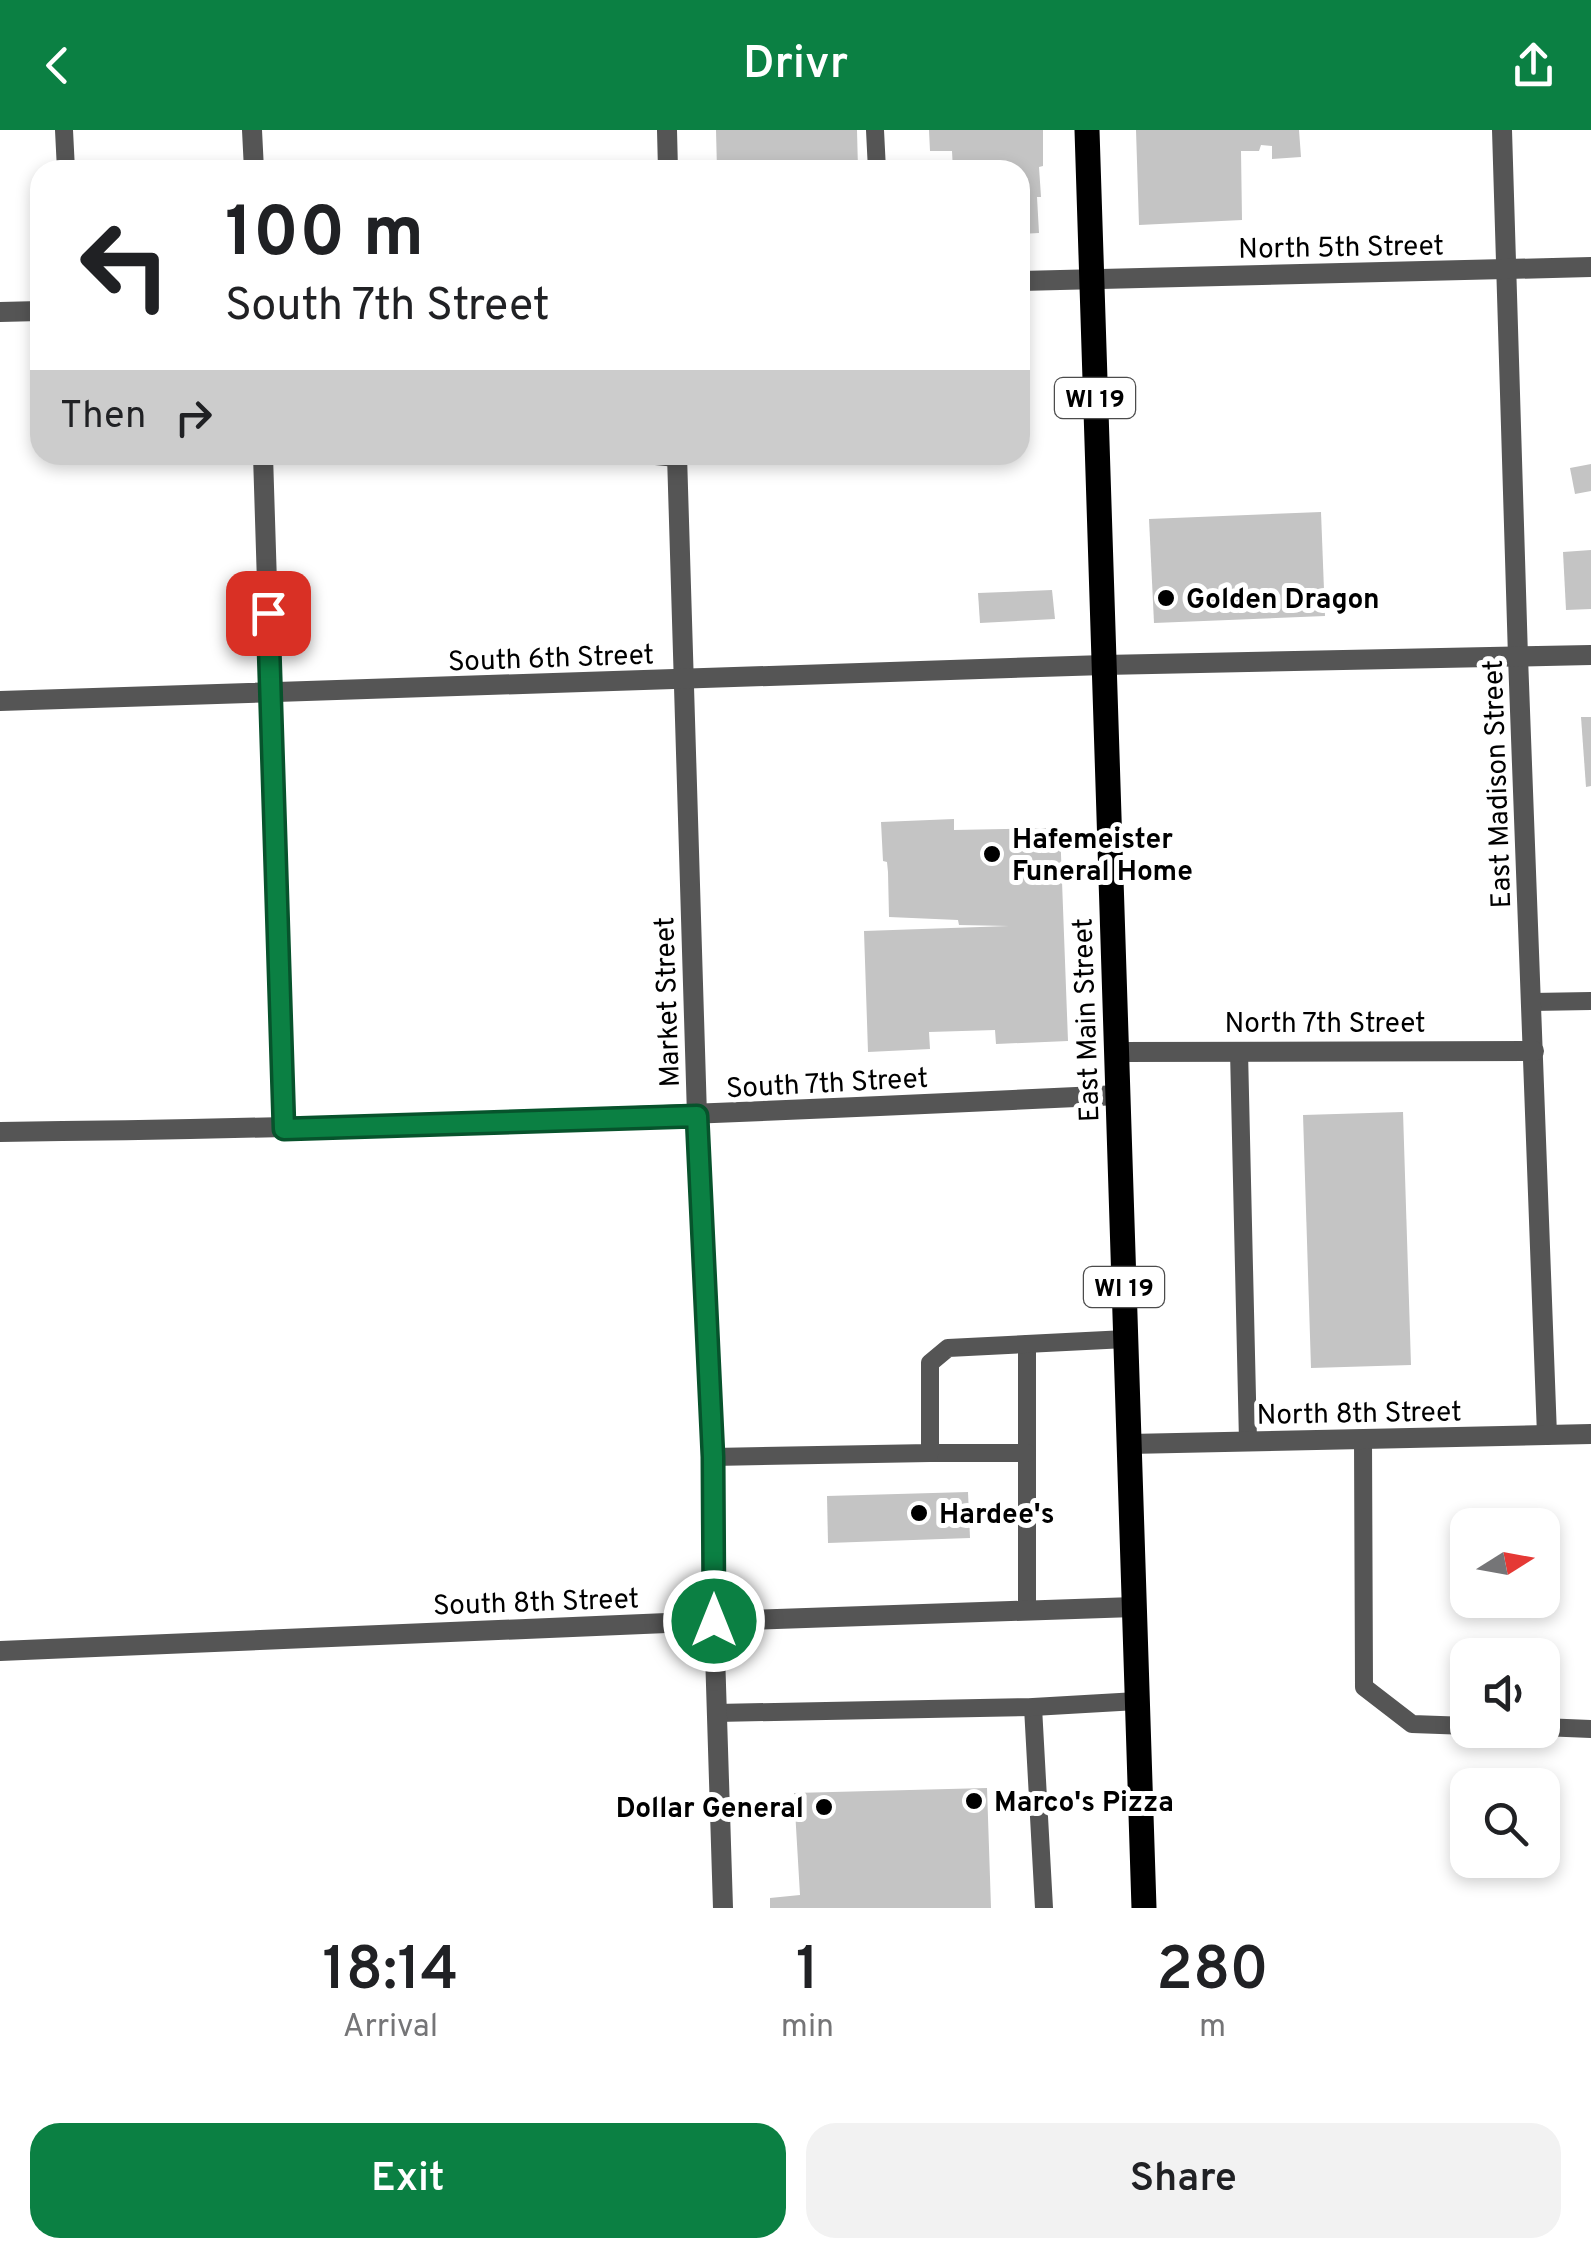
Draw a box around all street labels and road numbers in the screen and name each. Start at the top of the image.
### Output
street label: North 5th Street [1238,229,1444,269]
road number: WI 19 [1055,378,1135,418]
street label: South 6th Street [447,638,655,682]
street label: East Madison Street [1477,659,1521,909]
street label: Market Street [648,916,690,1088]
street label: East Main Street [1066,917,1110,1123]
street label: North 7th Street [1224,1007,1426,1043]
street label: South 7th Street [725,1062,929,1108]
road number: WI 19 [1084,1267,1164,1307]
street label: North 8th Street [1256,1395,1462,1435]
street label: South 8th Street [432,1582,640,1626]

